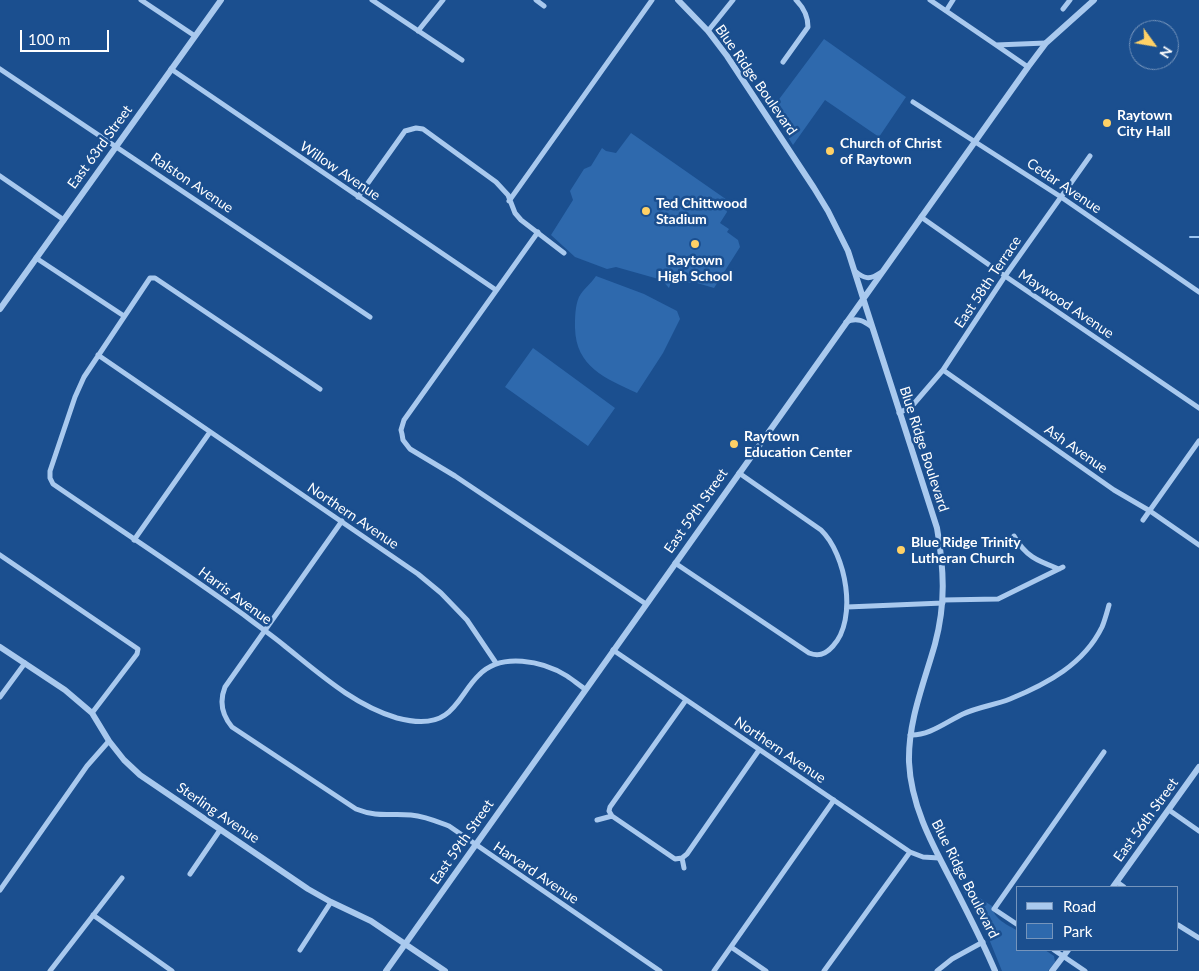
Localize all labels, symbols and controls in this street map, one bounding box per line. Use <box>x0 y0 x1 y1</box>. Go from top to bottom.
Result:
scale bar <box>22 20 111 52</box>
north arrow <box>1129 20 1179 70</box>
street label: Blue Ridge Boulevard <box>712 22 800 138</box>
text: 100 m <box>28 30 70 48</box>
text: N <box>1156 44 1176 62</box>
street label: East 63rd Street <box>64 102 136 192</box>
place label: Raytown City Hall <box>1117 107 1172 140</box>
marker: Raytown City Hall <box>1101 117 1113 129</box>
place label: Church of Christ of Raytown <box>840 135 942 168</box>
street label: Willow Avenue <box>297 138 383 204</box>
marker: Church of Christ of Raytown <box>824 145 836 157</box>
street label: Ralston Avenue <box>148 149 236 217</box>
street label: Cedar Avenue <box>1023 155 1105 217</box>
place label: Ted Chittwood Stadium <box>656 195 747 228</box>
marker: Ted Chittwood Stadium <box>640 205 652 217</box>
street label: East 58th Terrace <box>951 233 1025 331</box>
marker: Raytown High School <box>689 238 701 250</box>
place label: Raytown High School <box>658 252 732 284</box>
street label: Maywood Avenue <box>1015 266 1117 342</box>
street label: Blue Ridge Boulevard <box>896 384 952 514</box>
street label: Ash Avenue <box>1041 421 1111 477</box>
place label: Raytown Education Center <box>744 428 852 461</box>
marker: Raytown Education Center <box>728 438 740 450</box>
street label: East 59th Street <box>661 466 731 556</box>
street label: Northern Avenue <box>304 479 402 553</box>
place label: Blue Ridge Trinity Lutheran Church <box>911 534 1021 566</box>
marker: Blue Ridge Trinity Lutheran Church <box>895 544 907 556</box>
street label: Harris Avenue <box>195 564 275 628</box>
street label: Northern Avenue <box>731 713 829 787</box>
street label: East 56th Street <box>1110 775 1182 865</box>
street label: Sterling Avenue <box>173 779 263 847</box>
street label: East 59th Street <box>427 797 497 887</box>
street label: Blue Ridge Boulevard <box>928 817 1002 941</box>
street label: Harvard Avenue <box>490 838 582 908</box>
legend <box>1016 886 1179 951</box>
text: Road <box>1063 897 1096 915</box>
text: Park <box>1063 922 1092 940</box>

